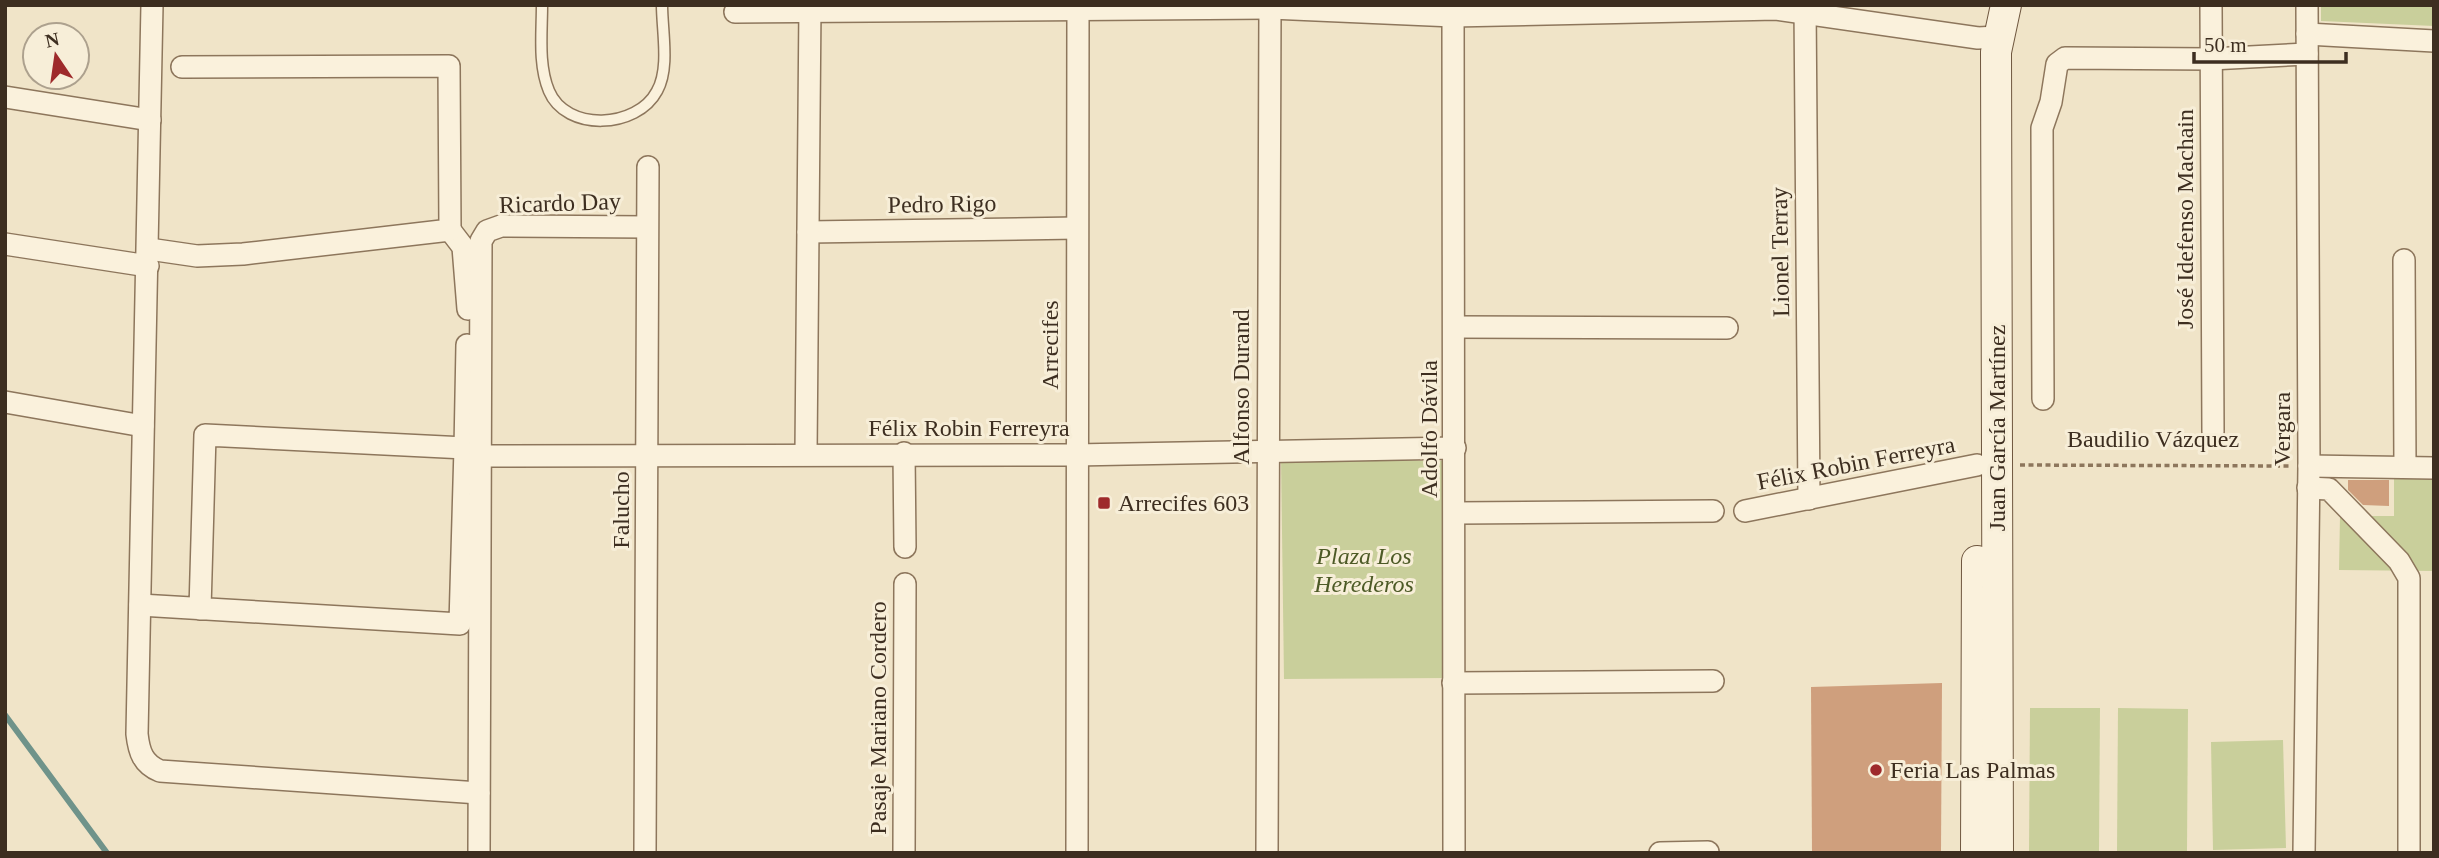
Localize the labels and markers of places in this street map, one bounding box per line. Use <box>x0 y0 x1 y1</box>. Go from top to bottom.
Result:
place label: Arrecifes 603 <box>1118 490 1249 516</box>
marker: Arrecifes 603 <box>1096 495 1112 511</box>
place label: Feria Las Palmas <box>1890 757 2055 783</box>
marker: Feria Las Palmas <box>1868 762 1884 778</box>

